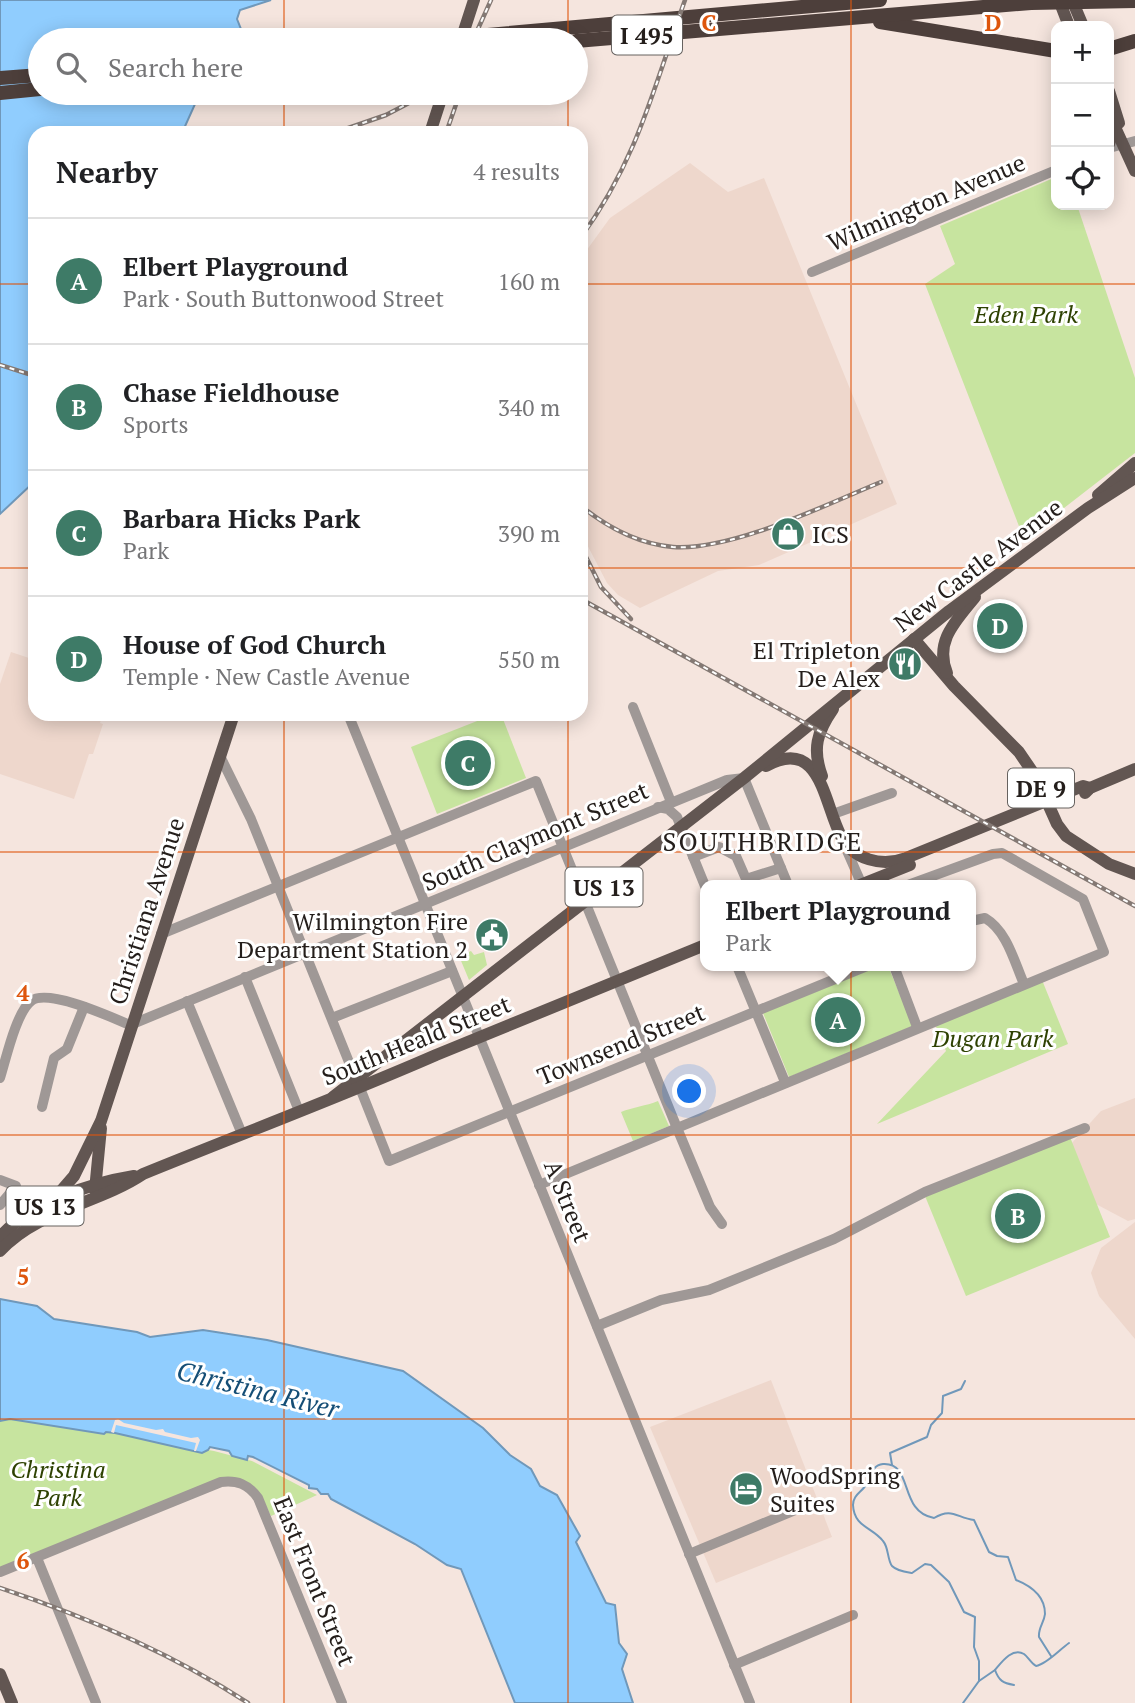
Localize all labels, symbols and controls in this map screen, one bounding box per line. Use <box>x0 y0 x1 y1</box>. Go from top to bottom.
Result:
text: C <box>702 7 717 38</box>
text: D <box>985 7 1002 38</box>
road number: I 495 <box>612 16 682 54</box>
map controls <box>1051 21 1114 210</box>
button: + <box>1051 21 1114 84</box>
search box <box>28 28 588 105</box>
icon: search <box>52 48 90 86</box>
text: Search here <box>108 50 243 84</box>
button: − <box>1051 84 1114 147</box>
street label: Wilmington Avenue <box>822 146 1030 258</box>
button: locate <box>1051 147 1114 210</box>
text: Nearby <box>56 152 158 192</box>
text: 4 results <box>473 156 560 187</box>
text: Elbert Playground <box>123 249 348 283</box>
text: A <box>71 266 87 297</box>
text: 160 m <box>498 266 560 297</box>
text: Park · South Buttonwood Street <box>123 283 444 314</box>
park label: Eden Park <box>973 298 1078 330</box>
text: Chase Fieldhouse <box>123 375 340 409</box>
text: B <box>72 392 86 423</box>
text: 340 m <box>498 392 560 423</box>
text: Sports <box>123 409 188 440</box>
street label: New Castle Avenue <box>887 491 1069 639</box>
text: Barbara Hicks Park <box>123 501 361 535</box>
shop icon: ICS <box>769 515 807 553</box>
text: C <box>72 518 87 549</box>
text: 390 m <box>498 518 560 549</box>
place label: ICS <box>812 518 849 550</box>
text: Park <box>123 535 169 566</box>
pin: D <box>977 600 1023 652</box>
text: House of God Church <box>123 627 386 661</box>
place label: El Tripleton De Alex <box>753 634 881 694</box>
text: D <box>71 644 87 675</box>
text: 550 m <box>498 644 560 675</box>
restaurant icon: El Tripleton De Alex <box>886 645 924 683</box>
text: Temple · New Castle Avenue <box>123 661 410 692</box>
pin: C <box>445 737 491 789</box>
road number: DE 9 <box>1008 768 1074 808</box>
street label: South Claymont Street <box>417 774 653 898</box>
street label: Christiana Avenue <box>101 813 191 1009</box>
district label: SOUTHBRIDGE <box>663 824 863 858</box>
road number: US 13 <box>566 867 642 906</box>
popup <box>700 880 976 971</box>
text: Elbert Playground <box>725 893 951 927</box>
place label: Wilmington Fire Department Station 2 <box>237 905 468 965</box>
public building icon: Wilmington Fire Department Station 2 <box>473 916 511 954</box>
text: Park <box>725 927 771 958</box>
text: 4 <box>17 977 30 1008</box>
street label: South Heald Street <box>317 988 515 1092</box>
pin: A <box>815 994 861 1046</box>
street label: Townsend Street <box>533 996 710 1092</box>
park label: Dugan Park <box>931 1022 1054 1054</box>
your location <box>672 1074 706 1108</box>
street label: A Street <box>537 1155 599 1247</box>
road number: US 13 <box>7 1186 84 1226</box>
pin: B <box>995 1190 1041 1242</box>
text: 5 <box>17 1261 30 1292</box>
water label: Christina River <box>173 1352 344 1426</box>
park label: Christina Park <box>10 1453 106 1513</box>
place label: WoodSpring Suites <box>770 1459 901 1519</box>
hotel icon: WoodSpring Suites <box>727 1470 765 1508</box>
street label: East Front Street <box>266 1492 364 1670</box>
text: 6 <box>17 1545 30 1576</box>

